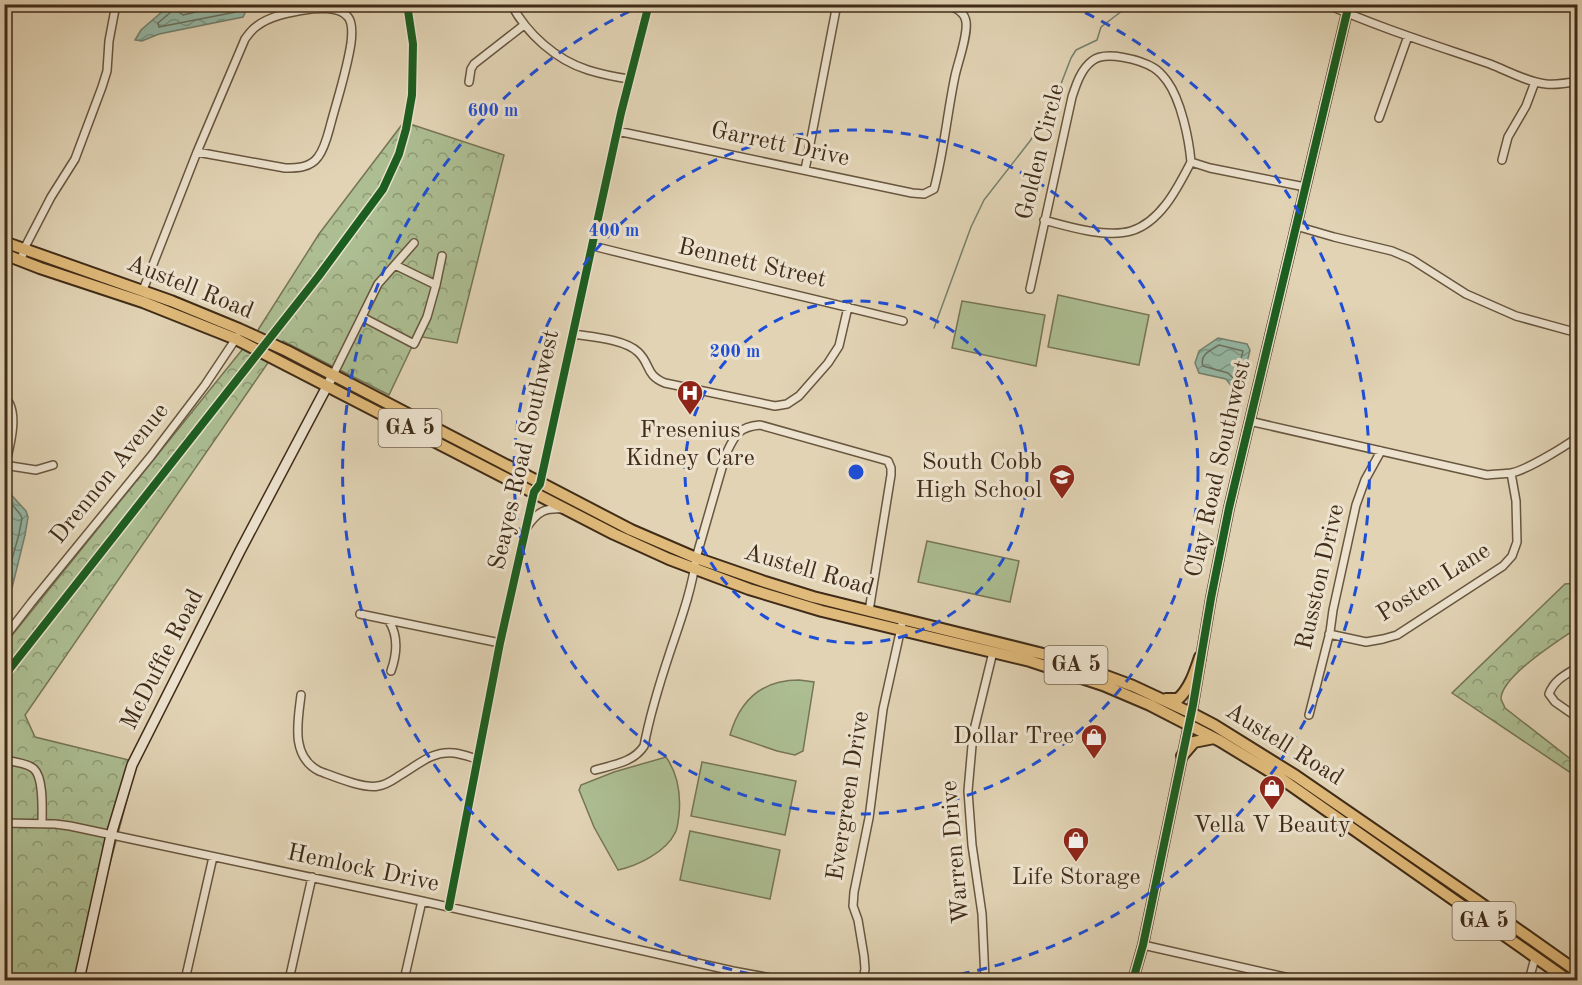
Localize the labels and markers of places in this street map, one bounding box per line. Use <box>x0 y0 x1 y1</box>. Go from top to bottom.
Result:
hospital icon: Fresenius Kidney Care <box>675 378 705 416</box>
place label: Fresenius Kidney Care <box>625 419 755 471</box>
place label: South Cobb High School <box>915 451 1042 503</box>
centre of rings <box>846 462 866 482</box>
school or university icon: South Cobb High School <box>1047 462 1077 500</box>
shop icon: Dollar Tree <box>1079 722 1109 760</box>
place label: Dollar Tree <box>953 725 1074 749</box>
shop icon: Vella V Beauty <box>1257 773 1287 811</box>
place label: Vella V Beauty <box>1193 814 1351 838</box>
shop icon: Life Storage <box>1061 825 1091 863</box>
place label: Life Storage <box>1011 866 1141 890</box>

